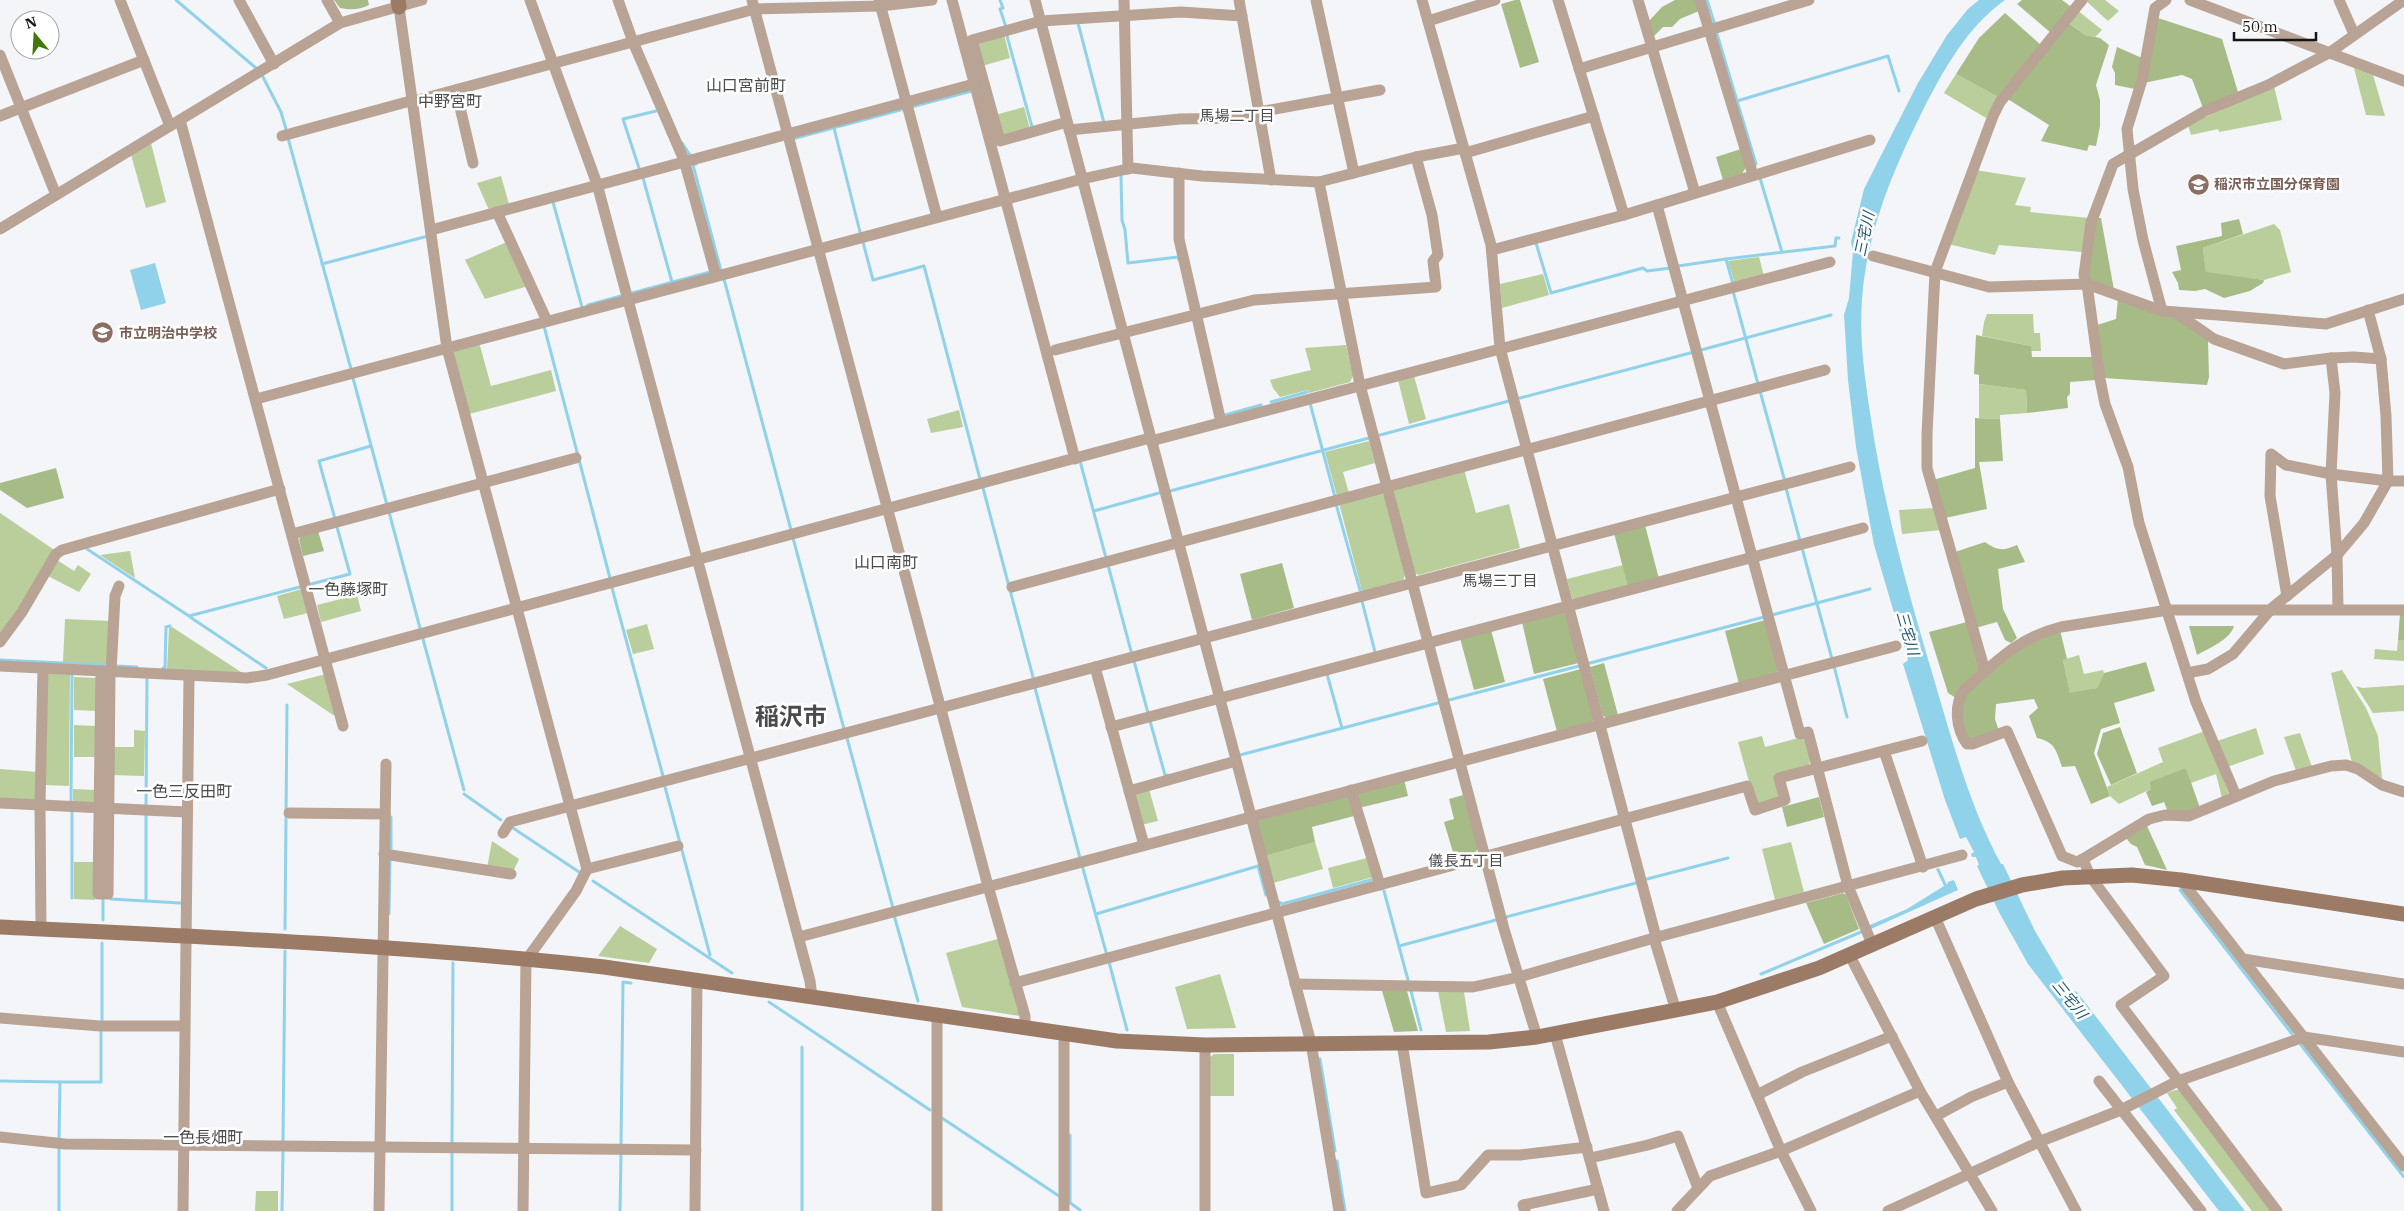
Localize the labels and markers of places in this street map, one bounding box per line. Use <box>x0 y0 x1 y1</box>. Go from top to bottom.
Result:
school or university icon: 稲沢市立国分保育園 <box>2186 172 2210 196</box>
place label: 稲沢市立国分保育園 <box>2214 175 2340 193</box>
school or university icon: 市立明治中学校 <box>91 321 115 345</box>
place label: 市立明治中学校 <box>119 324 217 342</box>

